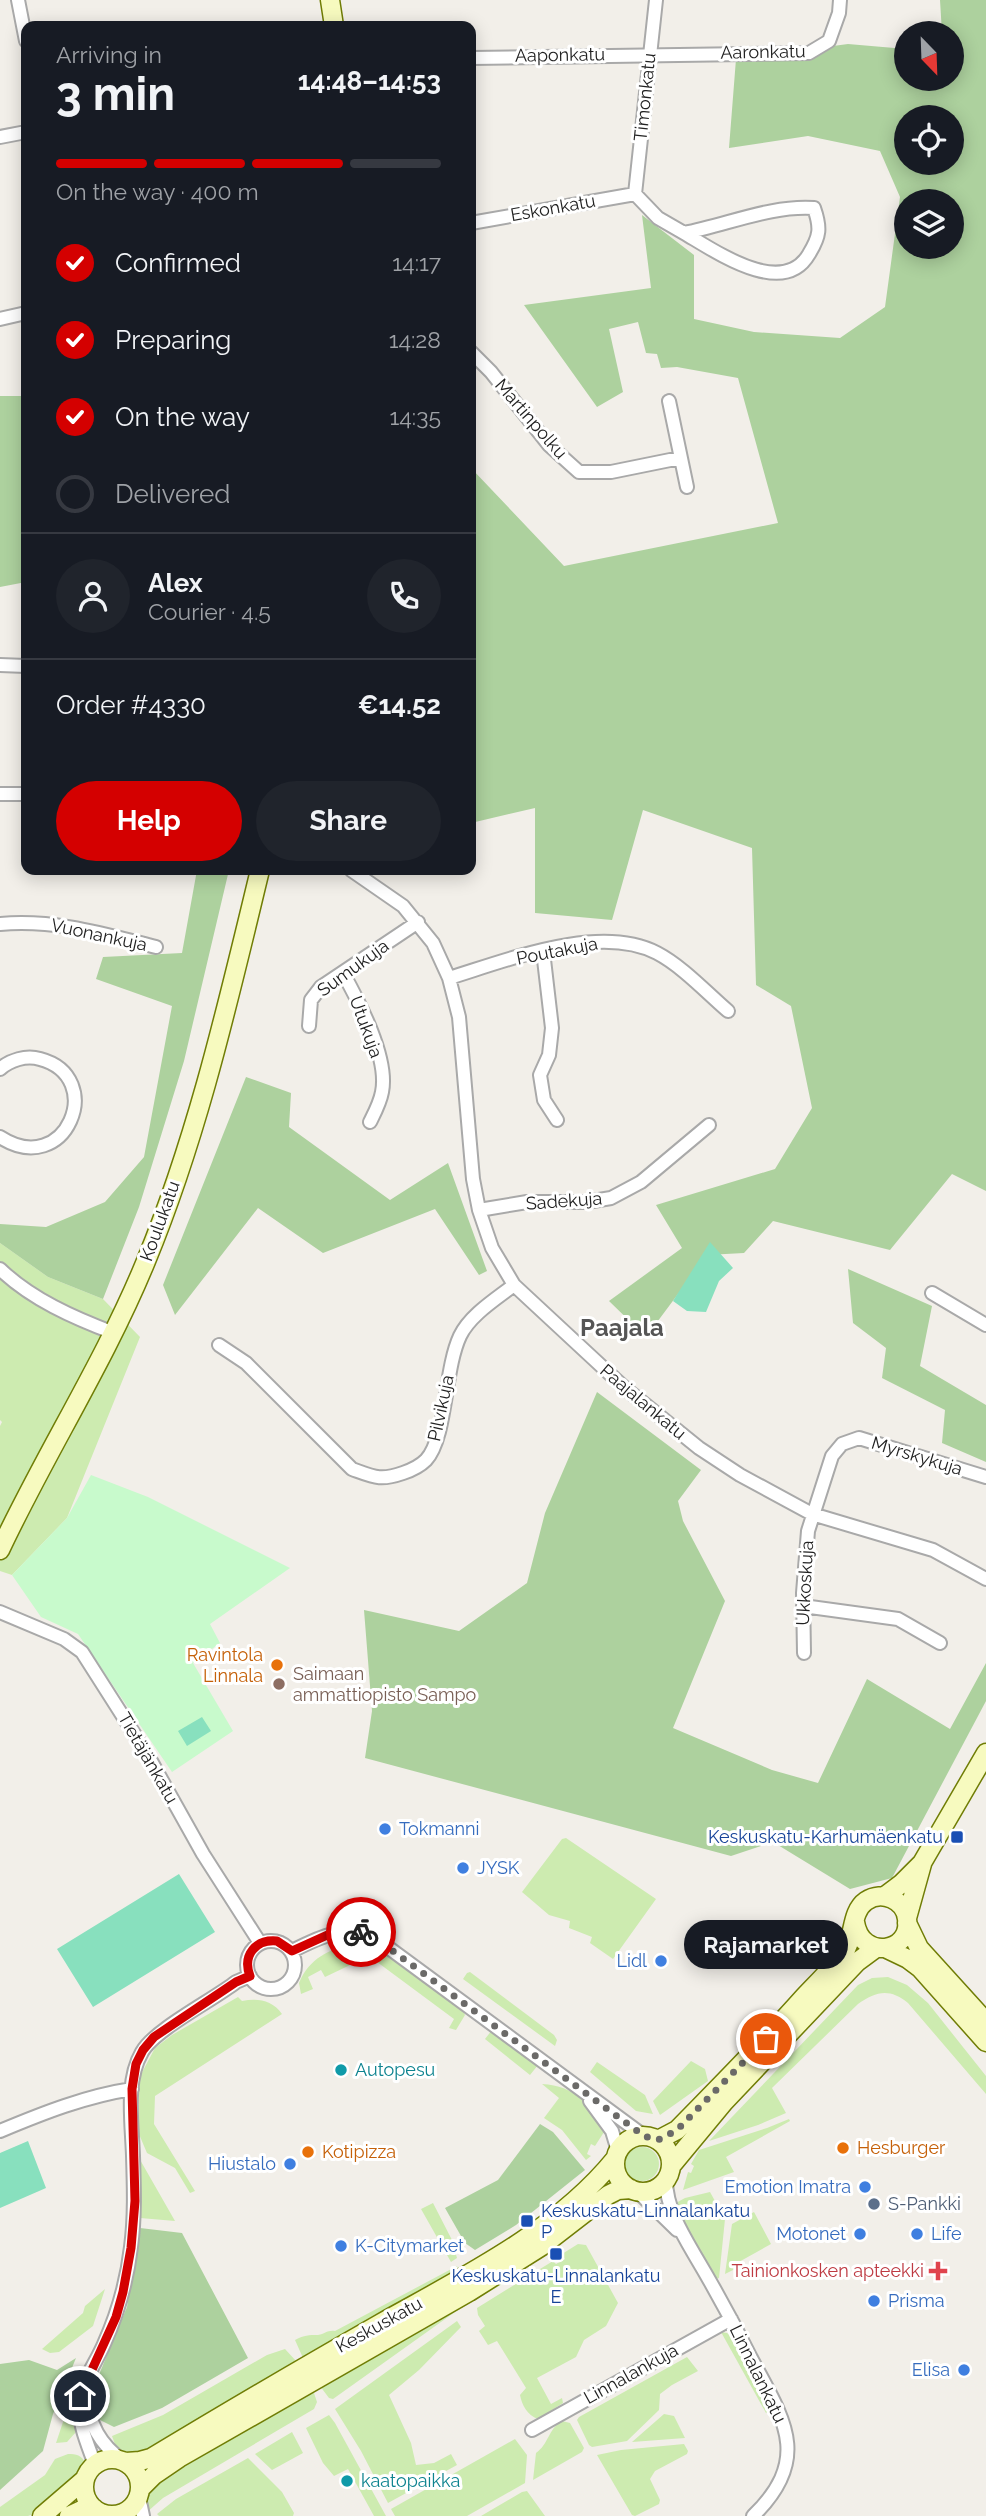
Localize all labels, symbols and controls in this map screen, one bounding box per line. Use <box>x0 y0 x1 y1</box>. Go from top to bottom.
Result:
north arrow <box>894 21 964 91</box>
map controls <box>894 21 964 259</box>
street label: Aaronkatu <box>720 40 806 63</box>
text: Arriving in <box>56 41 162 68</box>
street label: Aaponkatu <box>515 43 605 66</box>
street label: Timonkatu <box>629 52 660 142</box>
text: 14:48–14:53 <box>298 66 441 96</box>
text: 3 min <box>56 67 175 121</box>
button: locate <box>894 105 964 175</box>
text: On the way · 400 m <box>56 178 259 205</box>
button: layers <box>894 189 964 259</box>
street label: Eskonkatu <box>509 190 597 225</box>
icon: check <box>56 244 94 282</box>
text: Confirmed <box>115 248 241 278</box>
text: 14:17 <box>392 249 441 276</box>
icon: check <box>56 321 94 359</box>
text: Preparing <box>115 325 231 355</box>
text: 14:28 <box>389 326 441 353</box>
street label: Martinpolku <box>491 374 572 463</box>
icon: check <box>56 398 94 436</box>
text: On the way <box>115 402 250 432</box>
text: 14:35 <box>389 403 441 430</box>
text: Delivered <box>115 479 230 509</box>
button: person <box>56 559 130 633</box>
button: phone <box>367 559 441 633</box>
text: Alex <box>148 568 203 598</box>
text: Courier · 4.5 <box>148 598 271 625</box>
text: Order #4330 <box>56 690 206 720</box>
text: €14.52 <box>358 690 441 720</box>
button: Help <box>56 781 242 861</box>
button: Share <box>256 781 441 861</box>
street label: Vuonankuja <box>49 914 149 955</box>
street label: Poutakuja <box>514 932 599 969</box>
street label: Sumukuja <box>313 935 392 1000</box>
street label: Utukuja <box>346 993 387 1061</box>
street label: Koulukatu <box>135 1178 184 1264</box>
street label: Sadekuja <box>525 1187 603 1214</box>
district label: Paajala <box>580 1313 664 1342</box>
street label: Paajalankatu <box>596 1360 691 1444</box>
street label: Pilvikuja <box>423 1373 458 1443</box>
street label: Myrskykuja <box>869 1432 965 1479</box>
street label: Ukkoskuja <box>792 1540 817 1626</box>
place label: Ravintola Linnala <box>187 1644 263 1686</box>
marker: Ravintola Linnala <box>269 1657 285 1673</box>
place label: Saimaan ammattiopisto Sampo <box>293 1663 477 1705</box>
marker: Saimaan ammattiopisto Sampo <box>271 1676 287 1692</box>
street label: Tietäjänkatu <box>114 1709 183 1807</box>
place label: Tokmanni <box>399 1818 479 1839</box>
marker: Tokmanni <box>377 1821 393 1837</box>
place label: Keskuskatu-Karhumäenkatu <box>708 1826 943 1847</box>
marker: Keskuskatu-Karhumäenkatu <box>949 1829 965 1845</box>
place label: JYSK <box>477 1857 520 1878</box>
marker: JYSK <box>455 1860 471 1876</box>
courier <box>326 1897 396 1967</box>
icon: bike <box>342 1913 380 1951</box>
callout: Rajamarket <box>684 1920 848 1969</box>
text: Rajamarket <box>703 1931 829 1958</box>
place label: Lidl <box>616 1950 647 1971</box>
marker: Lidl <box>653 1953 669 1969</box>
pin <box>736 2009 796 2069</box>
icon: bag <box>747 2020 785 2058</box>
place label: Autopesu <box>355 2059 435 2080</box>
marker: Autopesu <box>333 2062 349 2078</box>
place label: Hesburger <box>857 2137 946 2158</box>
marker: Hesburger <box>835 2140 851 2156</box>
place label: Kotipizza <box>322 2141 396 2162</box>
marker: Kotipizza <box>300 2144 316 2160</box>
place label: Hiustalo <box>208 2153 276 2174</box>
marker: Hiustalo <box>282 2156 298 2172</box>
place label: Emotion Imatra <box>724 2176 851 2197</box>
marker: Emotion Imatra <box>857 2179 873 2195</box>
place label: S-Pankki <box>888 2193 961 2214</box>
marker: S-Pankki <box>866 2196 882 2212</box>
place label: Keskuskatu-Linnalankatu P <box>541 2200 750 2242</box>
marker: Keskuskatu-Linnalankatu P <box>519 2213 535 2229</box>
place label: Motonet <box>776 2223 846 2244</box>
place label: Life <box>931 2223 962 2244</box>
marker: Motonet <box>852 2226 868 2242</box>
marker: Life <box>909 2226 925 2242</box>
place label: K-Citymarket <box>355 2235 464 2256</box>
marker: K-Citymarket <box>333 2238 349 2254</box>
marker: Keskuskatu-Linnalankatu E <box>548 2246 564 2262</box>
place label: Tainionkosken apteekki <box>732 2260 924 2281</box>
marker: Tainionkosken apteekki <box>930 2263 946 2279</box>
place label: Keskuskatu-Linnalankatu E <box>451 2265 661 2307</box>
place label: Prisma <box>888 2290 944 2311</box>
street label: Keskuskatu <box>332 2292 425 2357</box>
marker: Prisma <box>866 2293 882 2309</box>
street label: Linnalankatu <box>726 2321 791 2426</box>
street label: Linnalankuja <box>580 2339 682 2408</box>
place label: Elisa <box>912 2359 950 2380</box>
marker: Elisa <box>956 2362 972 2378</box>
pin <box>50 2366 110 2426</box>
icon: home <box>61 2377 99 2415</box>
place label: kaatopaikka <box>361 2470 460 2491</box>
marker: kaatopaikka <box>339 2473 355 2489</box>

